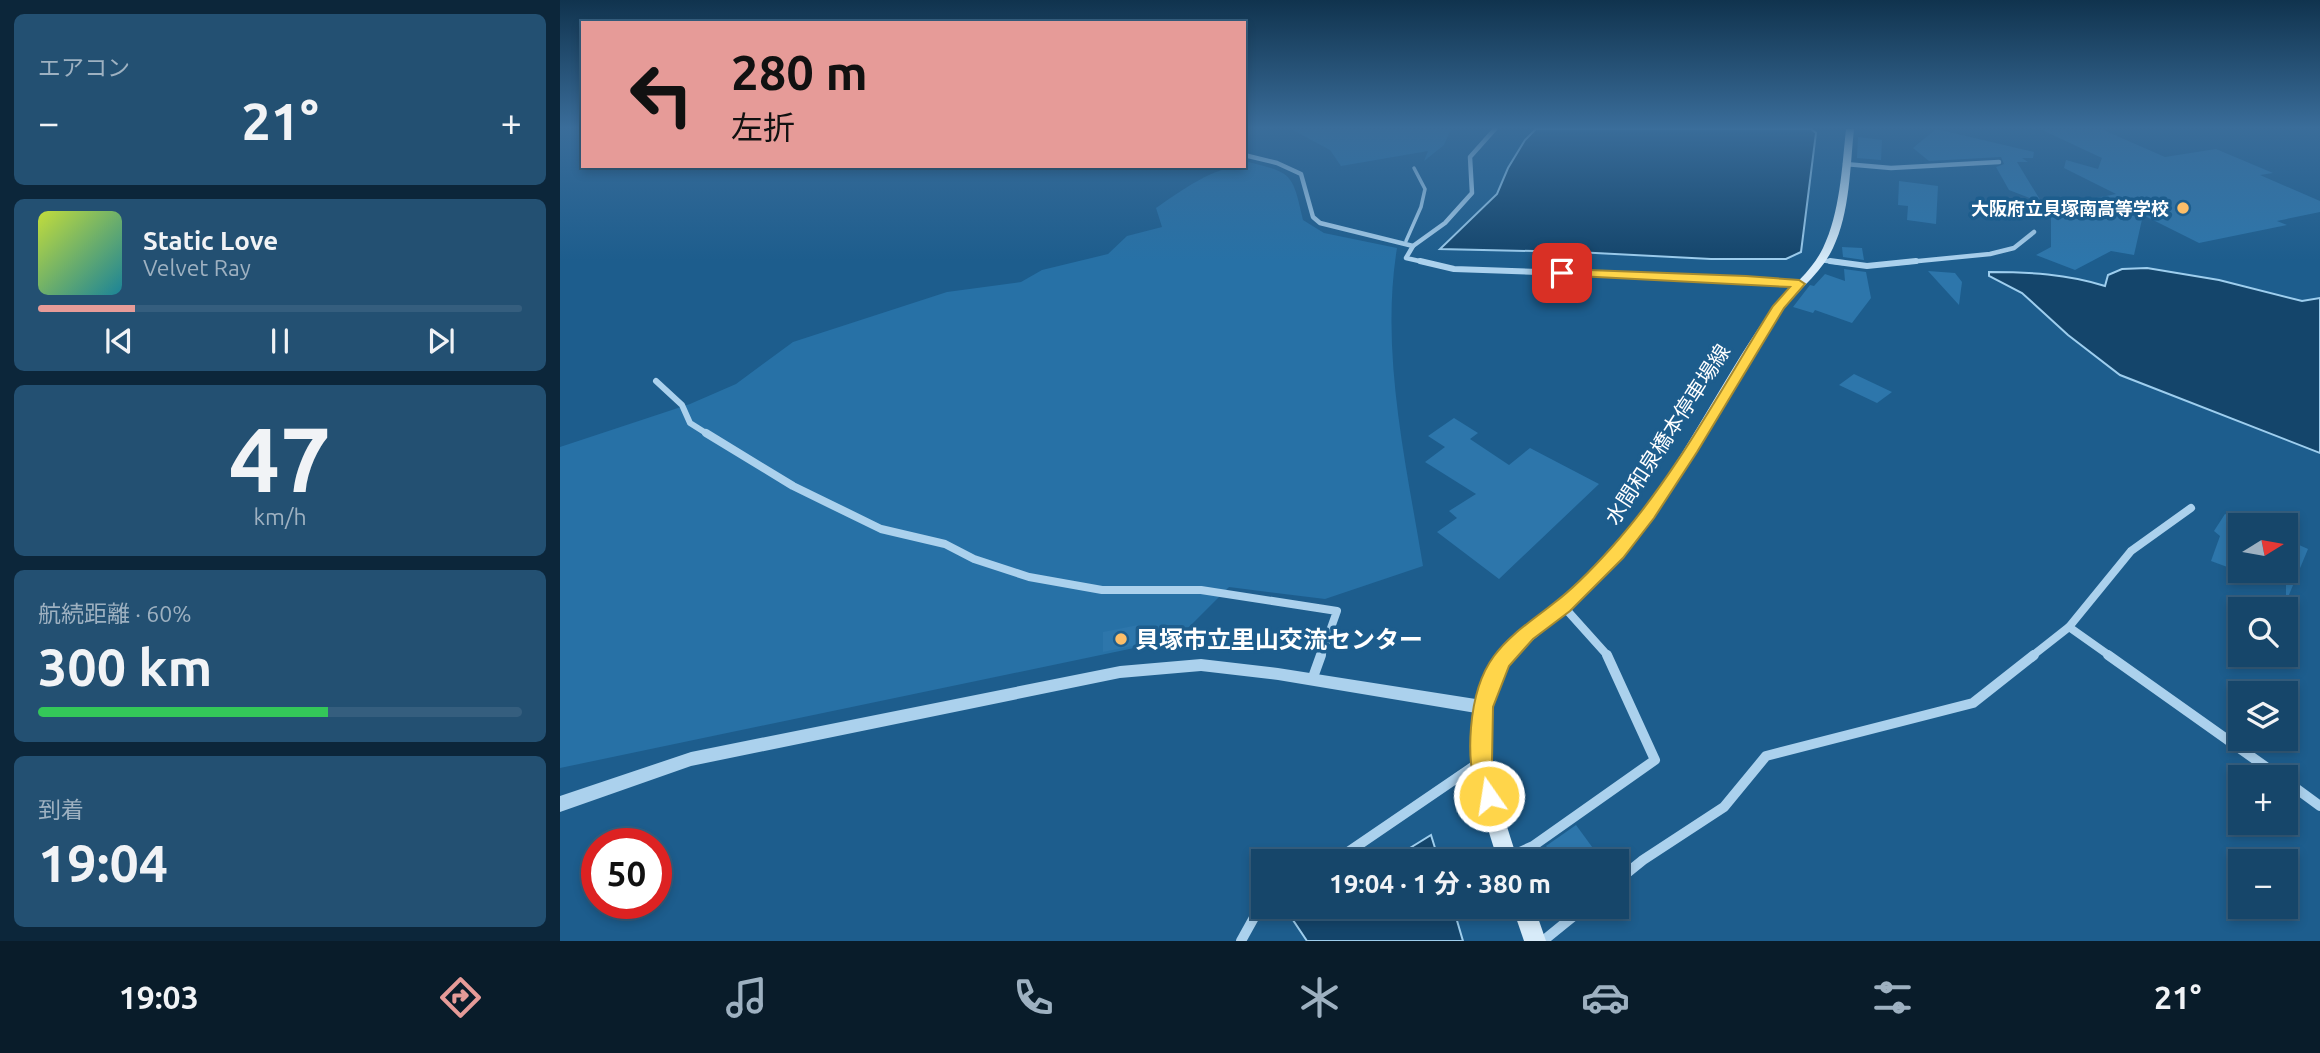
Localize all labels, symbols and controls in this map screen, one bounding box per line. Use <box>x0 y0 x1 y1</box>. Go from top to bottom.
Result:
text: 280 m <box>731 44 868 99</box>
icon: left <box>616 49 707 140</box>
text: エアコン <box>38 55 130 80</box>
text: 21° <box>241 92 319 150</box>
text: − <box>38 101 59 143</box>
text: + <box>501 101 522 143</box>
text: 左折 <box>731 109 795 145</box>
place label: 大阪府立貝塚南高等学校 <box>1971 198 2169 218</box>
marker: 大阪府立貝塚南高等学校 <box>2175 200 2191 216</box>
text: Static Love <box>143 226 278 255</box>
pin <box>1532 243 1592 303</box>
icon: arrive <box>1543 254 1581 292</box>
text: Velvet Ray <box>143 255 251 280</box>
icon: previous <box>100 322 138 360</box>
icon: pause <box>261 322 299 360</box>
icon: next <box>422 322 460 360</box>
street label: 水間和泉橋本停車場線 <box>1600 339 1734 529</box>
text: 47 <box>229 407 331 509</box>
text: km/h <box>253 504 307 529</box>
north arrow <box>2228 513 2298 583</box>
map controls <box>2228 513 2298 919</box>
button: search <box>2228 597 2298 667</box>
text: 航続距離 · 60% <box>38 601 191 626</box>
place label: 貝塚市立里山交流センター <box>1135 626 1423 653</box>
marker: 貝塚市立里山交流センター <box>1113 631 1129 647</box>
text: 300 km <box>38 638 212 696</box>
button: layers <box>2228 681 2298 751</box>
position arrow <box>1452 759 1526 833</box>
button: + <box>2228 765 2298 835</box>
text: 到着 <box>38 797 84 822</box>
speed limit sign: 50 <box>581 828 672 919</box>
text: 19:04 <box>38 834 168 892</box>
button: − <box>2228 849 2298 919</box>
text: 19:04 · 1 分 · 380 m <box>1329 869 1551 898</box>
icon: directions <box>436 973 485 1022</box>
icon: music <box>722 973 771 1022</box>
icon: phone <box>1009 973 1058 1022</box>
icon: climate <box>1295 973 1344 1022</box>
icon: car <box>1581 973 1630 1022</box>
icon: filters <box>1868 973 1917 1022</box>
text: 19:03 <box>119 979 199 1015</box>
text: 21° <box>2154 979 2201 1015</box>

